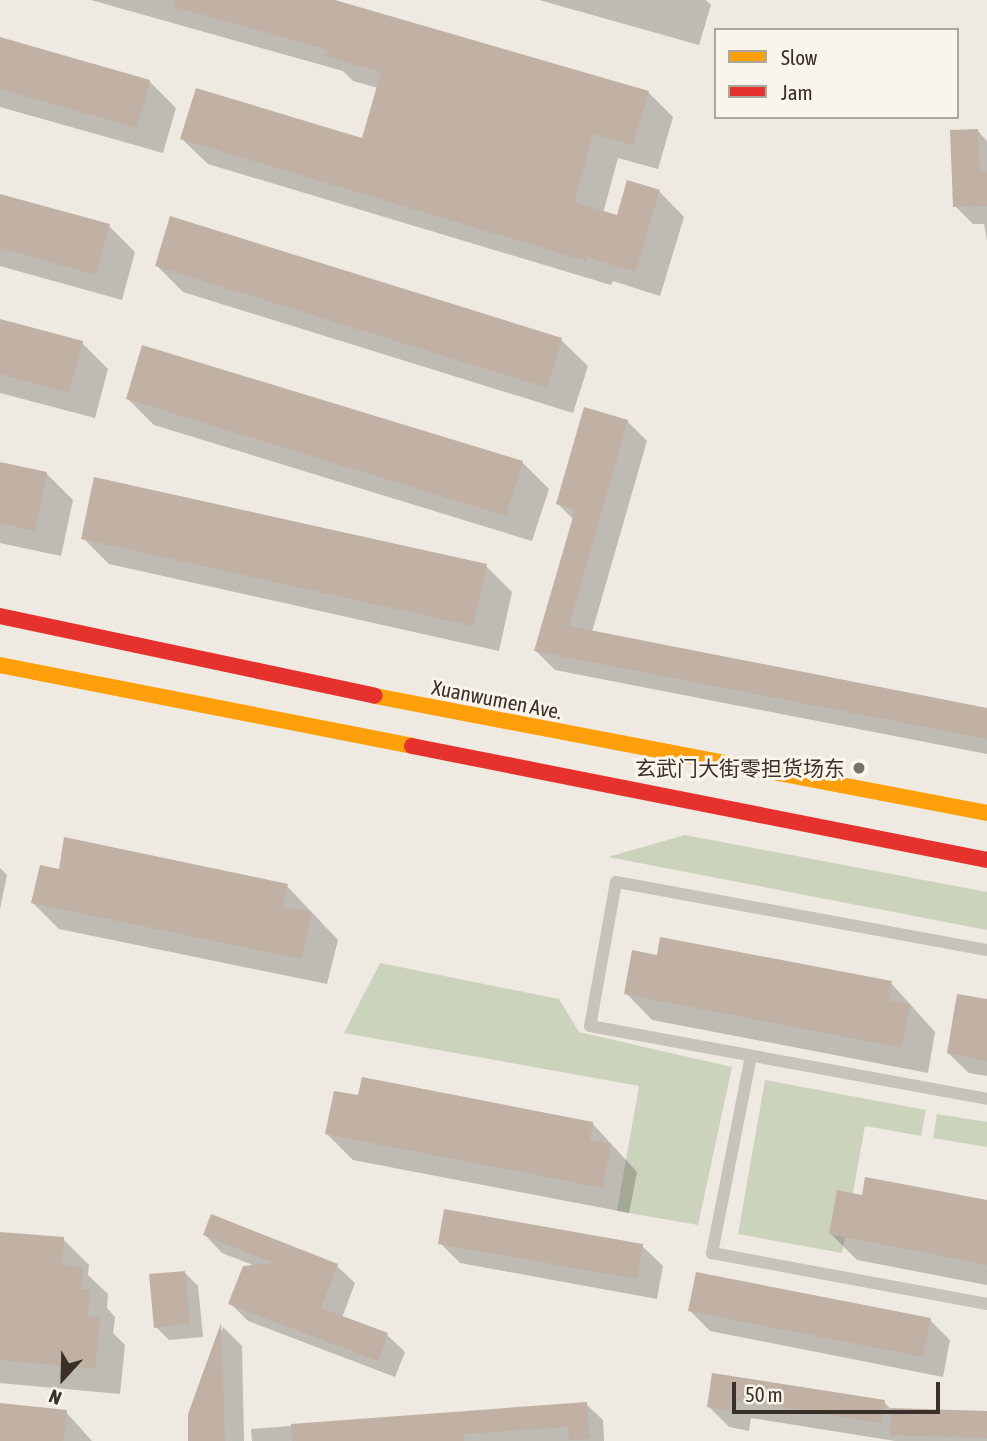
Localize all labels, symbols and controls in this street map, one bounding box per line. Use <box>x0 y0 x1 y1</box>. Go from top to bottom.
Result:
legend <box>714 28 959 119</box>
text: Slow <box>781 45 817 69</box>
text: Jam <box>781 80 813 104</box>
street label: Xuanwumen Ave. <box>430 674 564 724</box>
place label: 玄武门大街零担货场东 <box>635 755 845 781</box>
marker: 玄武门大街零担货场东 <box>851 760 867 776</box>
north arrow <box>28 1343 98 1413</box>
scale bar <box>735 1368 943 1412</box>
text: 50 m <box>745 1382 783 1406</box>
text: N <box>46 1385 64 1410</box>

